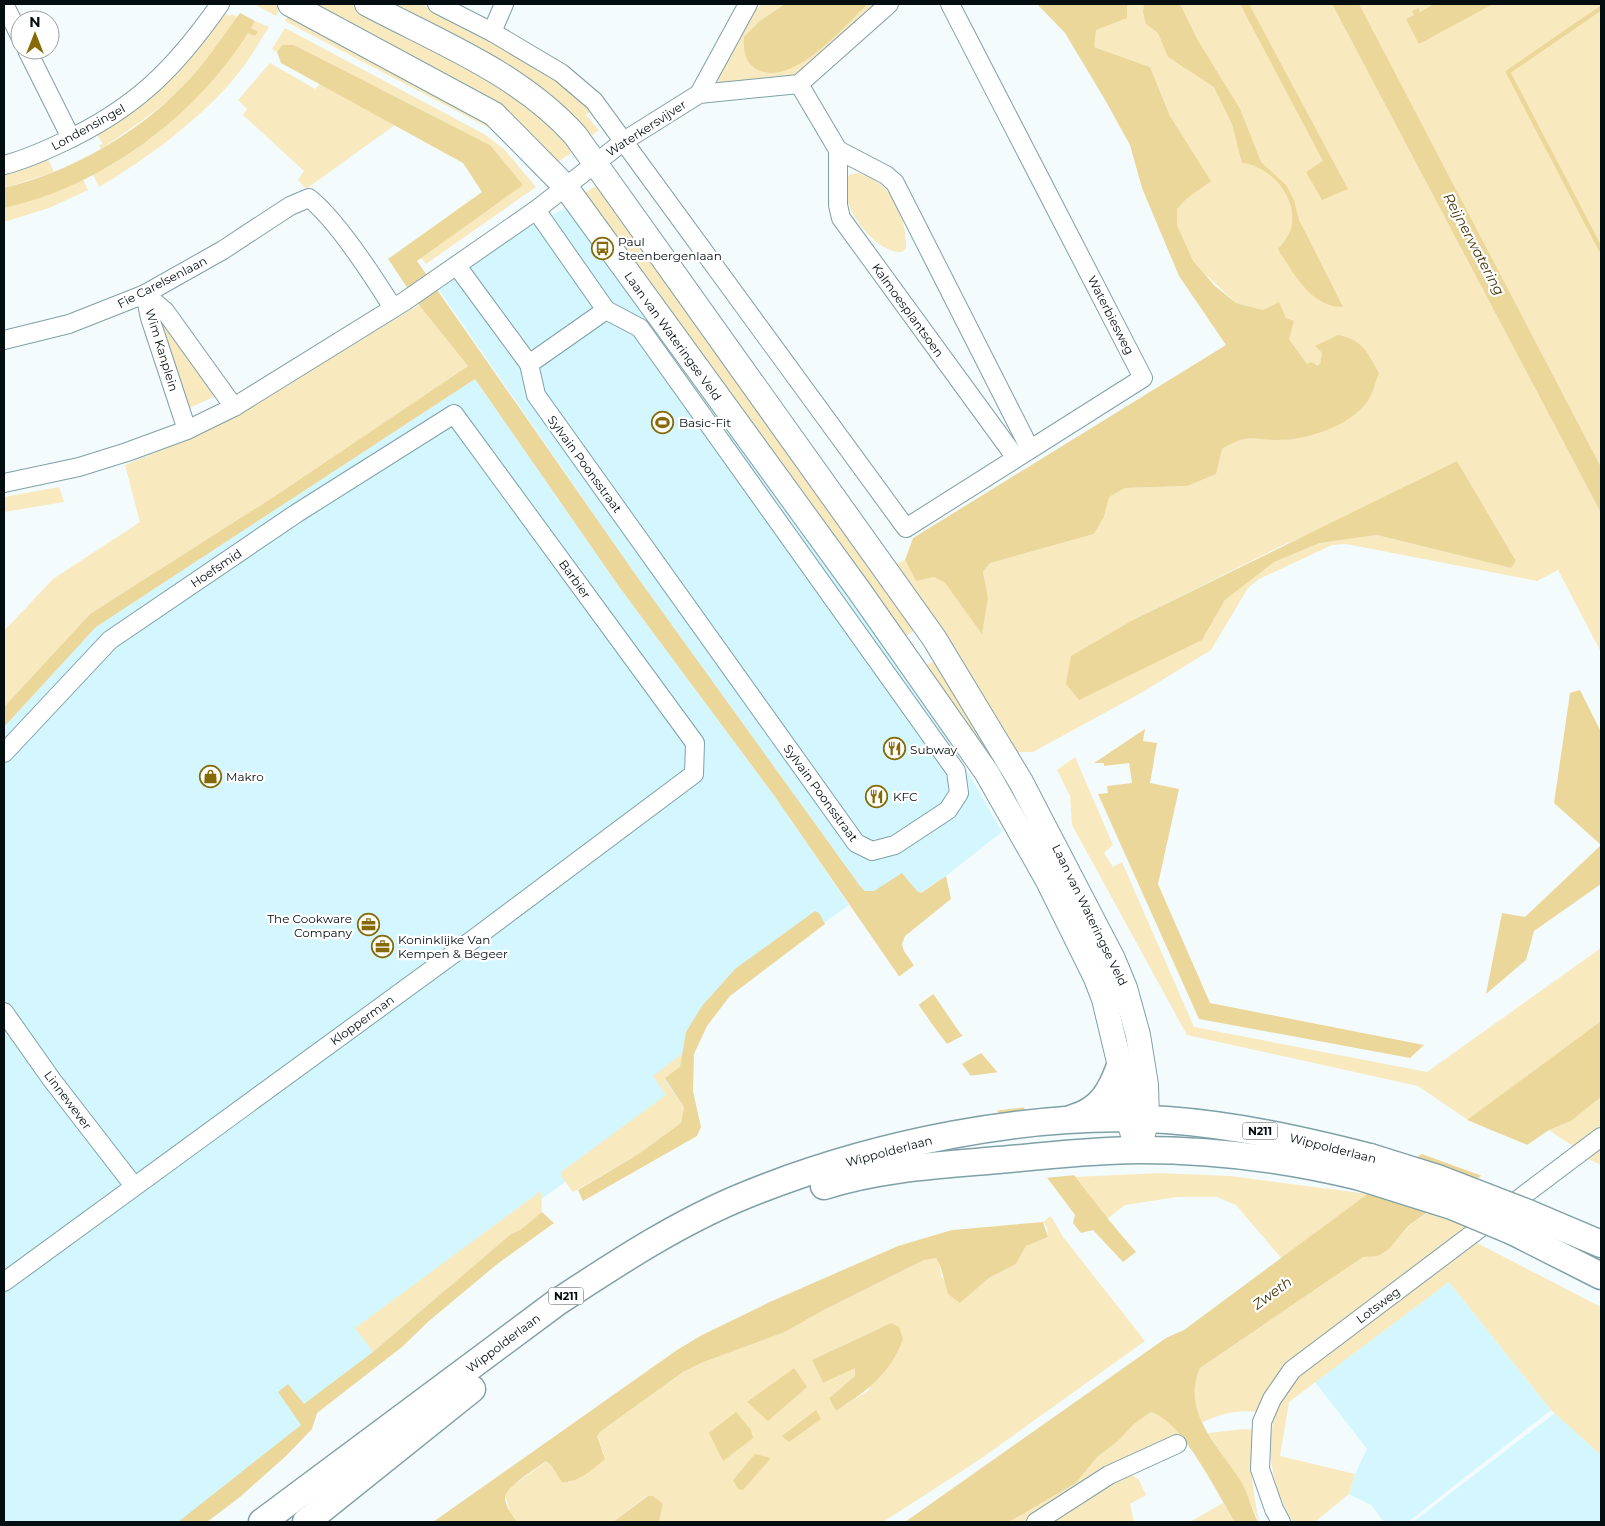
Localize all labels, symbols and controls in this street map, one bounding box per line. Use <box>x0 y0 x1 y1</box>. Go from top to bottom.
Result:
north arrow <box>10 10 60 60</box>
text: N <box>29 13 41 31</box>
street label: Waterkersvijver <box>603 96 689 159</box>
street label: Londensingel <box>49 101 127 153</box>
water label: Reijnerwatering <box>1439 190 1509 298</box>
place label: Paul Steenbergenlaan <box>618 234 722 263</box>
bus stop icon: Paul Steenbergenlaan <box>590 236 614 260</box>
street label: Fie Carelsenlaan <box>115 253 209 311</box>
street label: Kalmoesplantsoen <box>869 260 947 360</box>
street label: Laan van Wateringse Veld <box>621 269 725 403</box>
street label: Waterbiesweg <box>1085 273 1137 357</box>
street label: Wim Kanplein <box>142 307 182 393</box>
sports icon: Basic-Fit <box>651 410 675 434</box>
street label: Sylvain Poonsstraat <box>545 412 625 516</box>
place label: Basic-Fit <box>679 415 731 430</box>
street label: Hoefsmid <box>188 545 244 591</box>
street label: Barbier <box>556 557 594 601</box>
restaurant icon: Subway <box>882 737 906 761</box>
street label: Sylvain Poonsstraat <box>781 741 861 845</box>
place label: Subway <box>910 742 958 757</box>
shop icon: Makro <box>198 764 222 788</box>
place label: Makro <box>226 769 264 784</box>
restaurant icon: KFC <box>865 784 889 808</box>
place label: KFC <box>893 789 918 804</box>
street label: Laan van Wateringse Veld <box>1049 842 1131 988</box>
place label: The Cookware Company <box>267 911 352 940</box>
office icon: The Cookware Company <box>356 913 380 937</box>
place label: Koninklijke Van Kempen & Begeer <box>398 932 508 961</box>
office icon: Koninklijke Van Kempen & Begeer <box>370 934 394 958</box>
street label: Klopperman <box>327 992 397 1048</box>
street label: Linnewever <box>41 1068 95 1132</box>
road number: N211 <box>1242 1122 1278 1140</box>
street label: Wippolderlaan <box>1288 1130 1378 1166</box>
street label: Wippolderlaan <box>844 1132 934 1170</box>
water label: Zweth <box>1248 1273 1295 1314</box>
street label: Lotsweg <box>1353 1284 1403 1326</box>
road number: N211 <box>548 1288 584 1304</box>
street label: Wippolderlaan <box>463 1310 543 1376</box>

